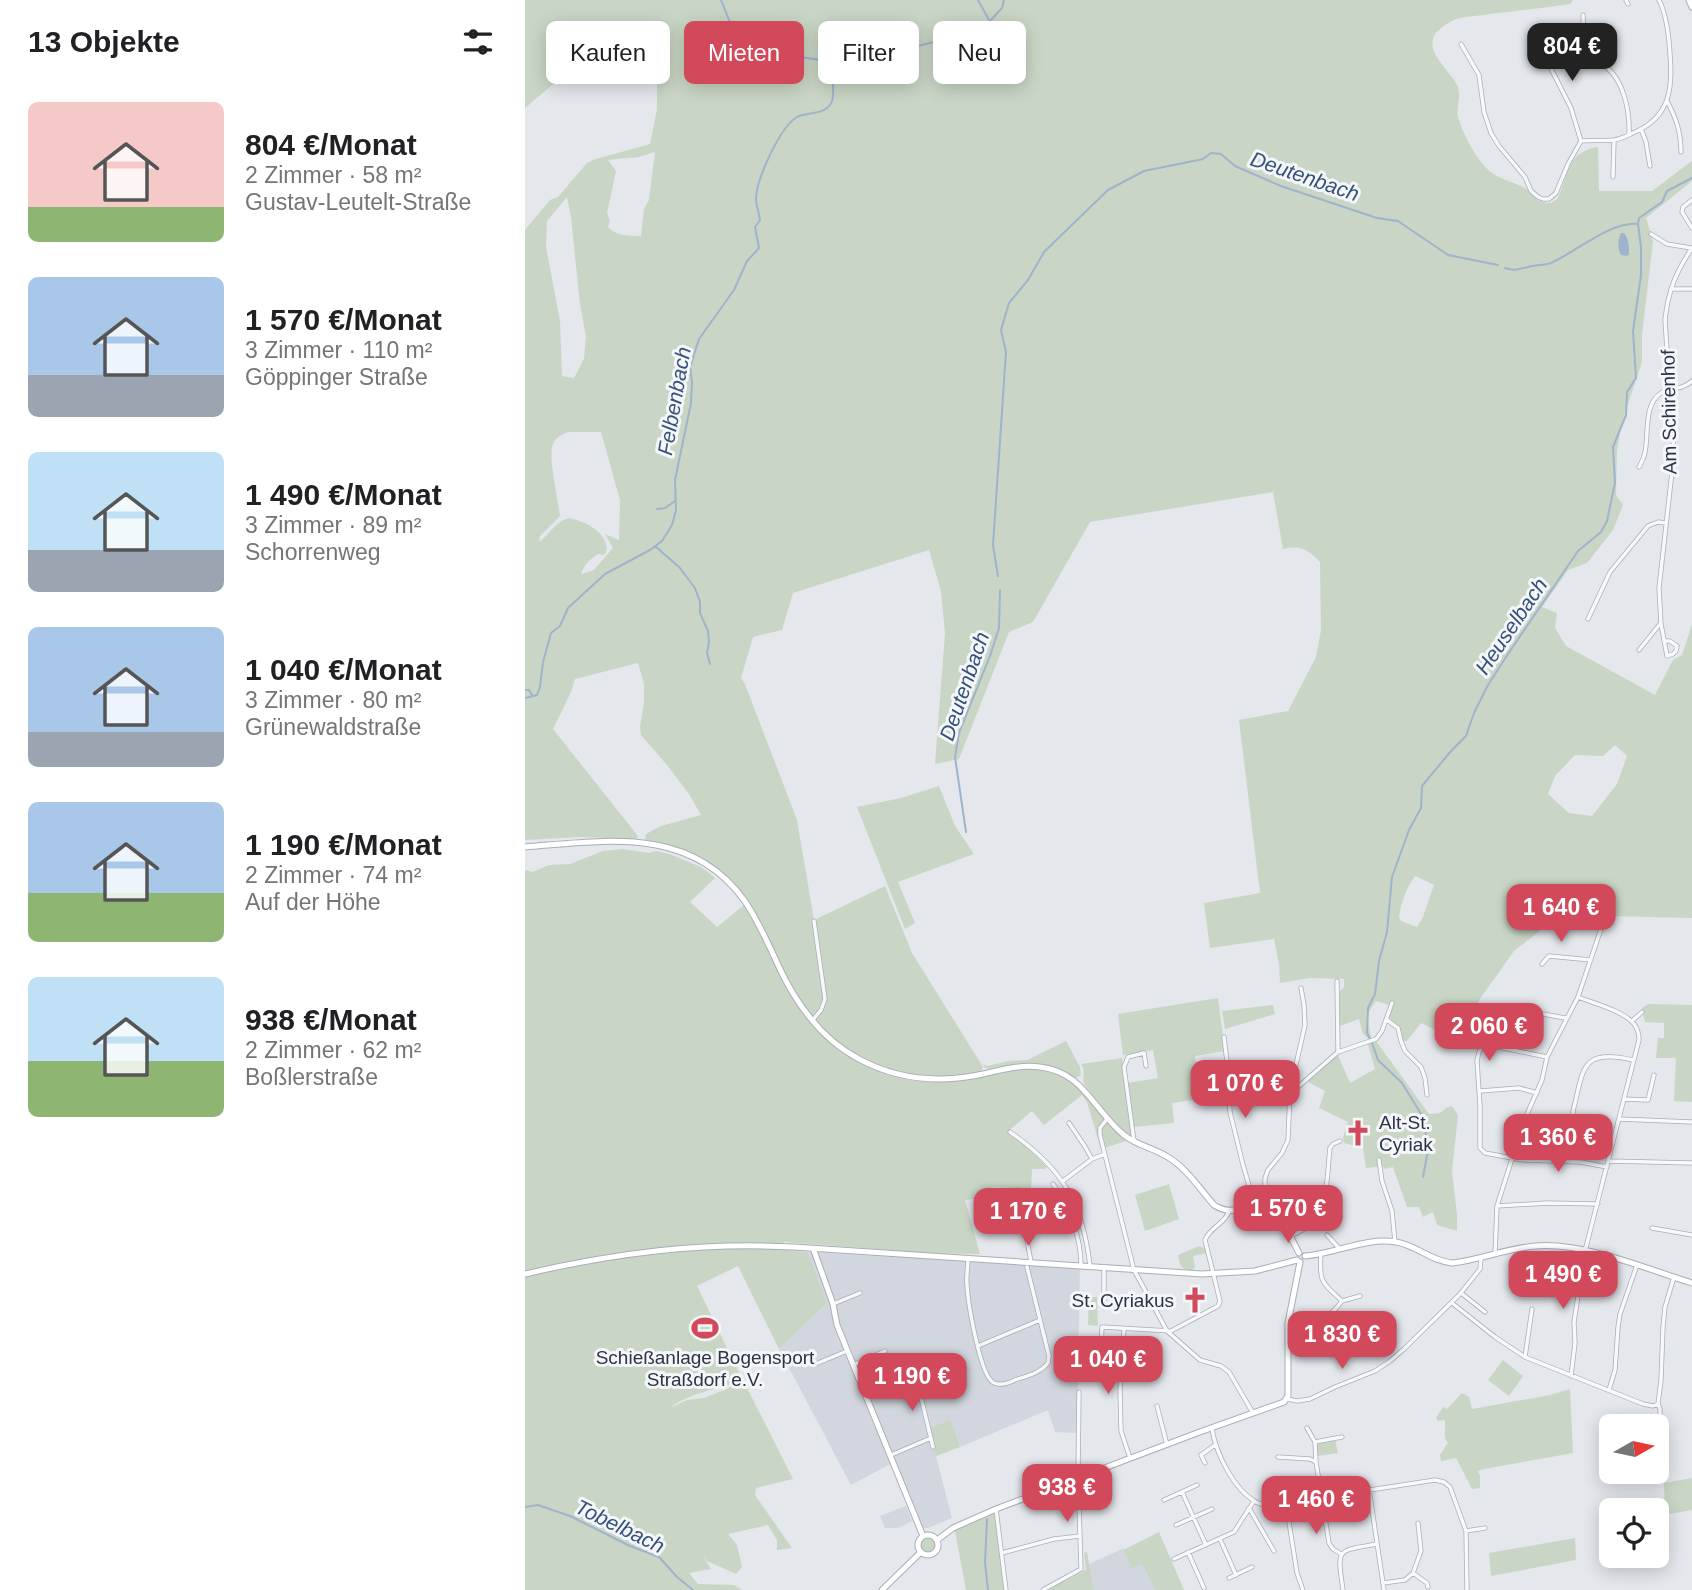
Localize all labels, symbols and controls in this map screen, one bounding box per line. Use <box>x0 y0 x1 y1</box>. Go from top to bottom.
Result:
chip: Kaufen <box>546 21 670 84</box>
chip: Mieten <box>684 21 804 84</box>
chip: Filter <box>818 21 919 84</box>
chip: Neu <box>933 21 1026 84</box>
icon: filters <box>459 23 497 61</box>
pin: 804 € <box>1523 24 1621 83</box>
text: 13 Objekte <box>28 25 180 58</box>
text: 804 € <box>1543 33 1601 59</box>
text: 804 €/Monat <box>245 128 417 161</box>
icon: home <box>84 130 168 214</box>
water label: Deutenbach <box>1248 147 1362 205</box>
text: 2 Zimmer · 58 m² <box>245 162 421 188</box>
text: Gustav-Leutelt-Straße <box>245 189 471 215</box>
text: 1 570 €/Monat <box>245 303 442 336</box>
icon: home <box>84 305 168 389</box>
text: 3 Zimmer · 110 m² <box>245 337 432 363</box>
water label: Felbenbach <box>653 345 695 457</box>
street label: Am Schirenhof <box>1657 349 1681 474</box>
text: Göppinger Straße <box>245 364 428 390</box>
text: 1 490 €/Monat <box>245 478 442 511</box>
icon: home <box>84 480 168 564</box>
text: 3 Zimmer · 89 m² <box>245 512 421 538</box>
text: Schorrenweg <box>245 539 381 565</box>
water label: Heuselbach <box>1470 574 1552 678</box>
water label: Deutenbach <box>935 629 993 743</box>
text: 1 040 €/Monat <box>245 653 442 686</box>
icon: home <box>84 655 168 739</box>
text: 3 Zimmer · 80 m² <box>245 687 421 713</box>
text: Grünewaldstraße <box>245 714 421 740</box>
text: 1 190 €/Monat <box>245 828 442 861</box>
icon: home <box>84 830 168 914</box>
text: 2 Zimmer · 74 m² <box>245 862 421 888</box>
pin: 1 640 € <box>1496 884 1626 944</box>
text: Auf der Höhe <box>245 889 381 915</box>
text: 1 640 € <box>1523 894 1599 920</box>
text: 938 €/Monat <box>245 1003 417 1036</box>
pin: 2 060 € <box>1424 1004 1554 1063</box>
icon: home <box>84 1005 168 1089</box>
text: 2 060 € <box>1451 1013 1527 1039</box>
text: 2 Zimmer · 62 m² <box>245 1037 421 1063</box>
pin: 1 070 € <box>1180 1060 1310 1120</box>
text: Boßlerstraße <box>245 1064 378 1090</box>
text: 1 070 € <box>1207 1070 1283 1096</box>
place label: Alt-St. Cyriak <box>1379 1112 1433 1155</box>
pin: 1 360 € <box>1493 1114 1623 1174</box>
church icon: Alt-St. Cyriak <box>1343 1118 1373 1148</box>
text: 1 360 € <box>1520 1124 1596 1150</box>
pin: 1 570 € <box>1223 1186 1353 1245</box>
pin: 1 170 € <box>963 1188 1093 1248</box>
text: 1 570 € <box>1250 1195 1326 1221</box>
text: 1 170 € <box>990 1198 1066 1224</box>
pin: 1 490 € <box>1498 1252 1628 1311</box>
text: 1 490 € <box>1525 1261 1601 1287</box>
church icon: St. Cyriakus <box>1180 1285 1210 1315</box>
place label: St. Cyriakus <box>1072 1290 1174 1311</box>
pin: 1 830 € <box>1277 1312 1407 1371</box>
sports icon: Schießanlage Bogensport Straßdorf e.V. <box>690 1313 720 1343</box>
text: 1 830 € <box>1304 1321 1380 1347</box>
pin: 1 040 € <box>1043 1336 1173 1396</box>
text: 1 040 € <box>1070 1346 1146 1372</box>
place label: Schießanlage Bogensport Straßdorf e.V. <box>596 1347 815 1390</box>
pin: 1 190 € <box>847 1354 977 1413</box>
text: 1 190 € <box>874 1363 950 1389</box>
north arrow <box>1599 1414 1669 1484</box>
map controls <box>1599 1414 1669 1568</box>
pin: 938 € <box>1018 1464 1116 1524</box>
text: 938 € <box>1038 1474 1096 1500</box>
pin: 1 460 € <box>1251 1476 1381 1536</box>
text: 1 460 € <box>1278 1486 1354 1512</box>
water label: Tobelbach <box>572 1495 668 1557</box>
button: locate <box>1599 1498 1669 1568</box>

